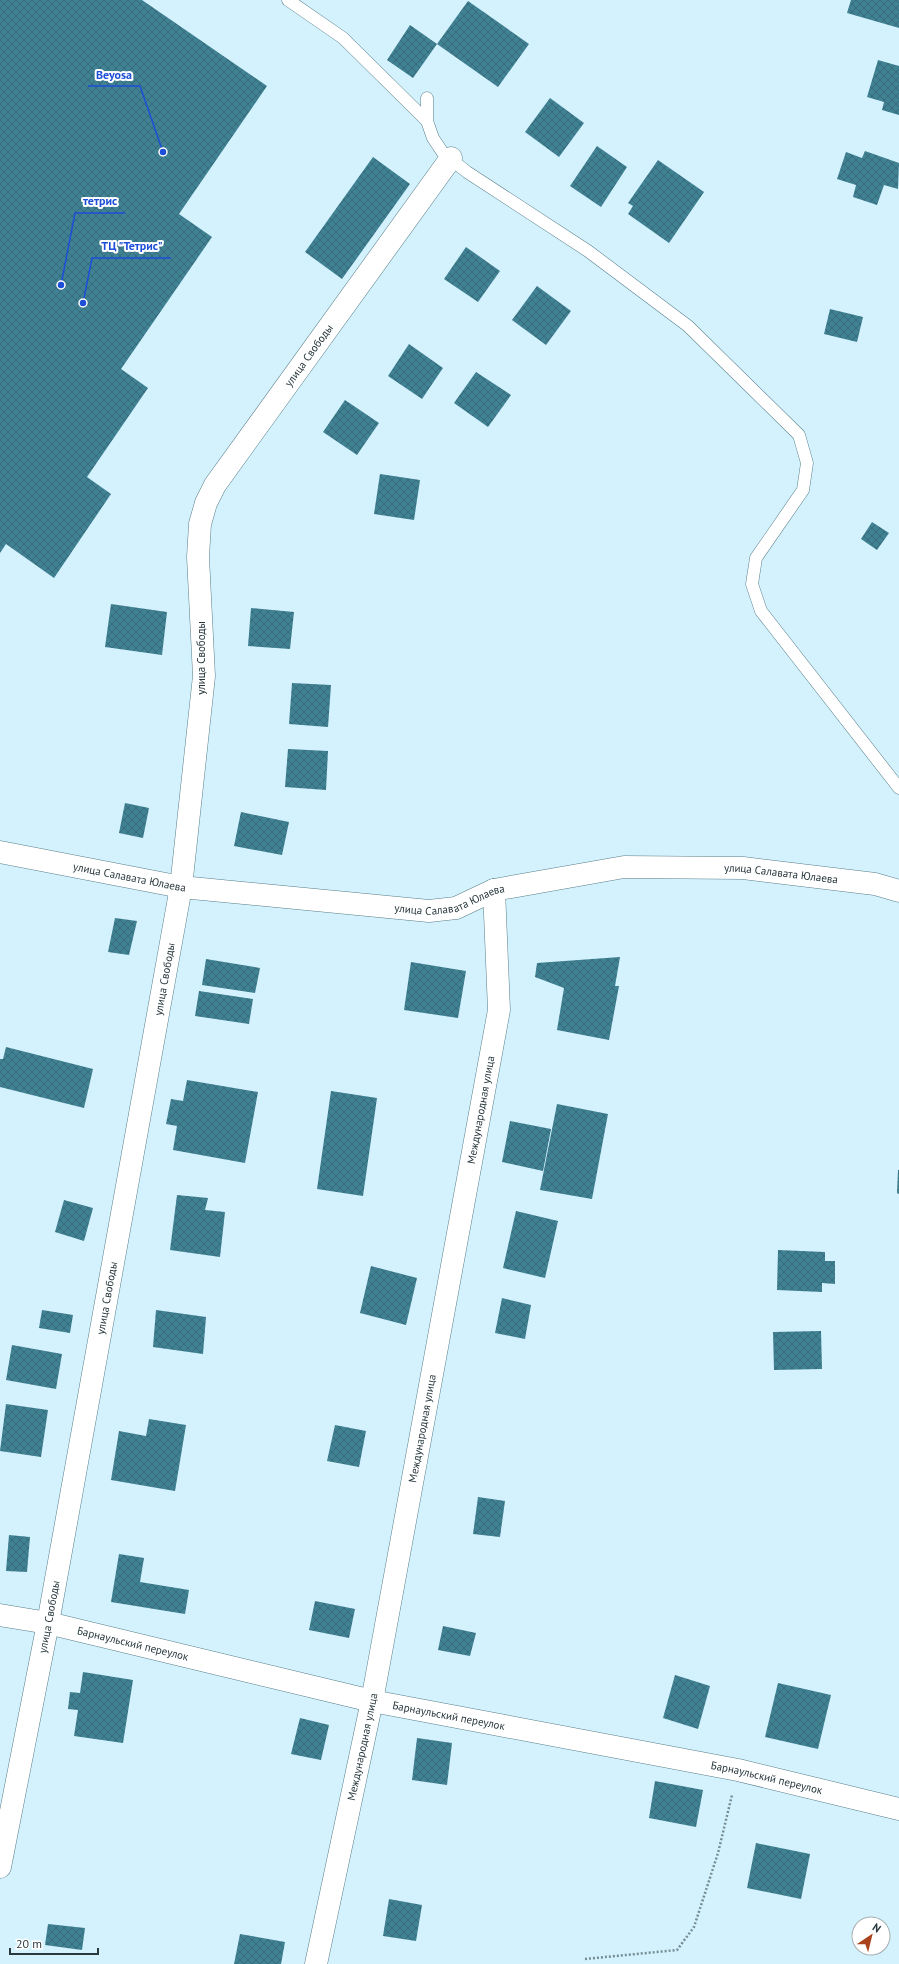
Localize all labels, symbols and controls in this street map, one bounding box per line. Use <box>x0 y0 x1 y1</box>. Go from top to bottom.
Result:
callout: Beyosa <box>88 62 140 86</box>
text: Beyosa <box>96 67 132 82</box>
callout: тетрис <box>75 189 125 213</box>
text: тетрис <box>83 193 117 208</box>
callout: ТЦ "Тетрис" <box>92 234 171 258</box>
text: ТЦ "Тетрис" <box>101 238 163 253</box>
street label: улица Свободы <box>281 321 336 389</box>
street label: улица Свободы <box>194 621 208 695</box>
street label: улица Салавата Юлаева <box>72 859 187 894</box>
street label: улица Салавата Юлаева <box>724 861 839 886</box>
street label: улица Салавата Юлаева <box>394 881 506 918</box>
street label: улица Свободы <box>151 942 178 1017</box>
street label: Международная улица <box>464 1055 497 1165</box>
street label: улица Свободы <box>93 1260 120 1335</box>
street label: Международная улица <box>405 1373 439 1484</box>
street label: улица Свободы <box>35 1579 63 1654</box>
street label: Барнаульский переулок <box>76 1623 191 1664</box>
street label: Международная улица <box>344 1692 380 1802</box>
street label: Барнаульский переулок <box>391 1698 507 1733</box>
street label: Барнаульский переулок <box>710 1758 825 1797</box>
north arrow <box>851 1916 891 1956</box>
text: N <box>870 1920 884 1936</box>
scale bar <box>10 1930 98 1956</box>
text: 20 m <box>16 1936 42 1951</box>

